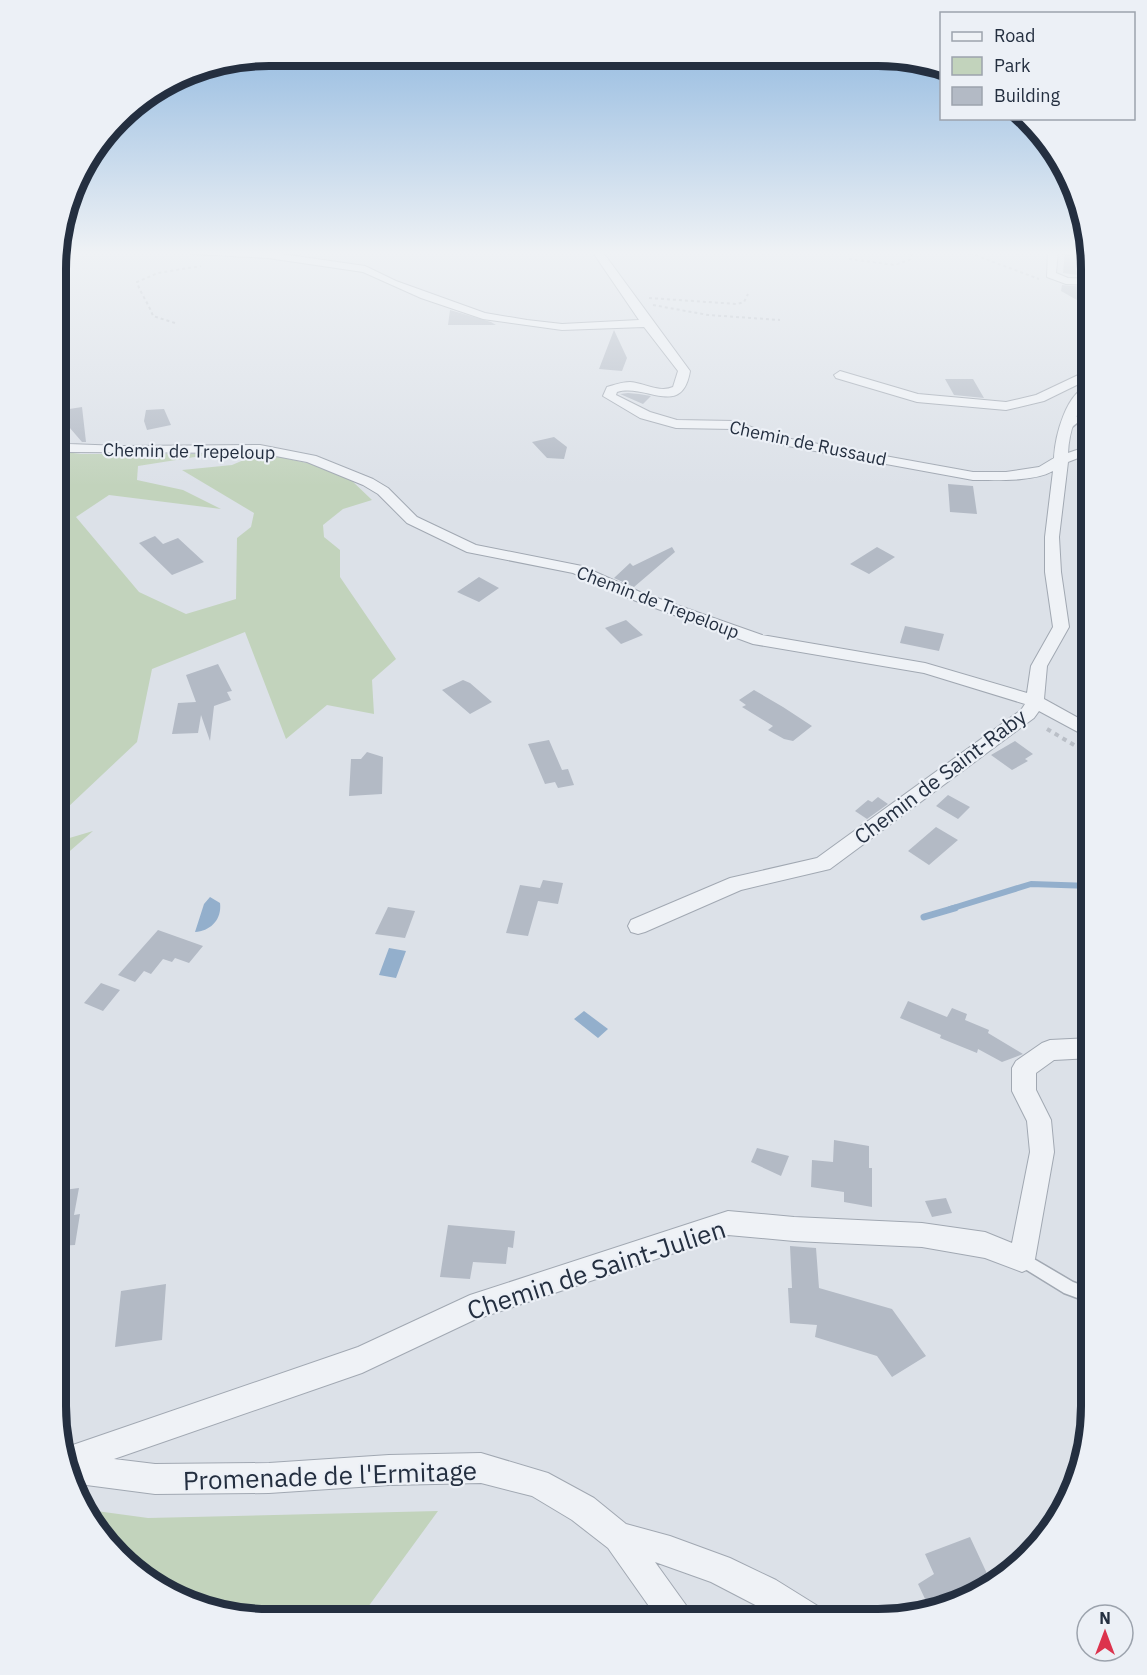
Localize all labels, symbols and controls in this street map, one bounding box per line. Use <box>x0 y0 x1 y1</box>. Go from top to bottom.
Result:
legend <box>940 12 1135 120</box>
text: Road <box>994 24 1035 47</box>
text: Park <box>994 54 1031 77</box>
text: Building <box>994 84 1061 107</box>
street label: Chemin de Russaud <box>727 415 889 471</box>
street label: Chemin de Trepeloup <box>103 438 275 464</box>
street label: Chemin de Trepeloup <box>573 560 743 644</box>
street label: Chemin de Saint-Raby <box>848 702 1032 850</box>
street label: Chemin de Saint-Julien <box>462 1211 730 1327</box>
street label: Promenade de l'Ermitage <box>182 1453 478 1497</box>
north arrow <box>1075 1603 1135 1663</box>
text: N <box>1099 1608 1111 1628</box>

